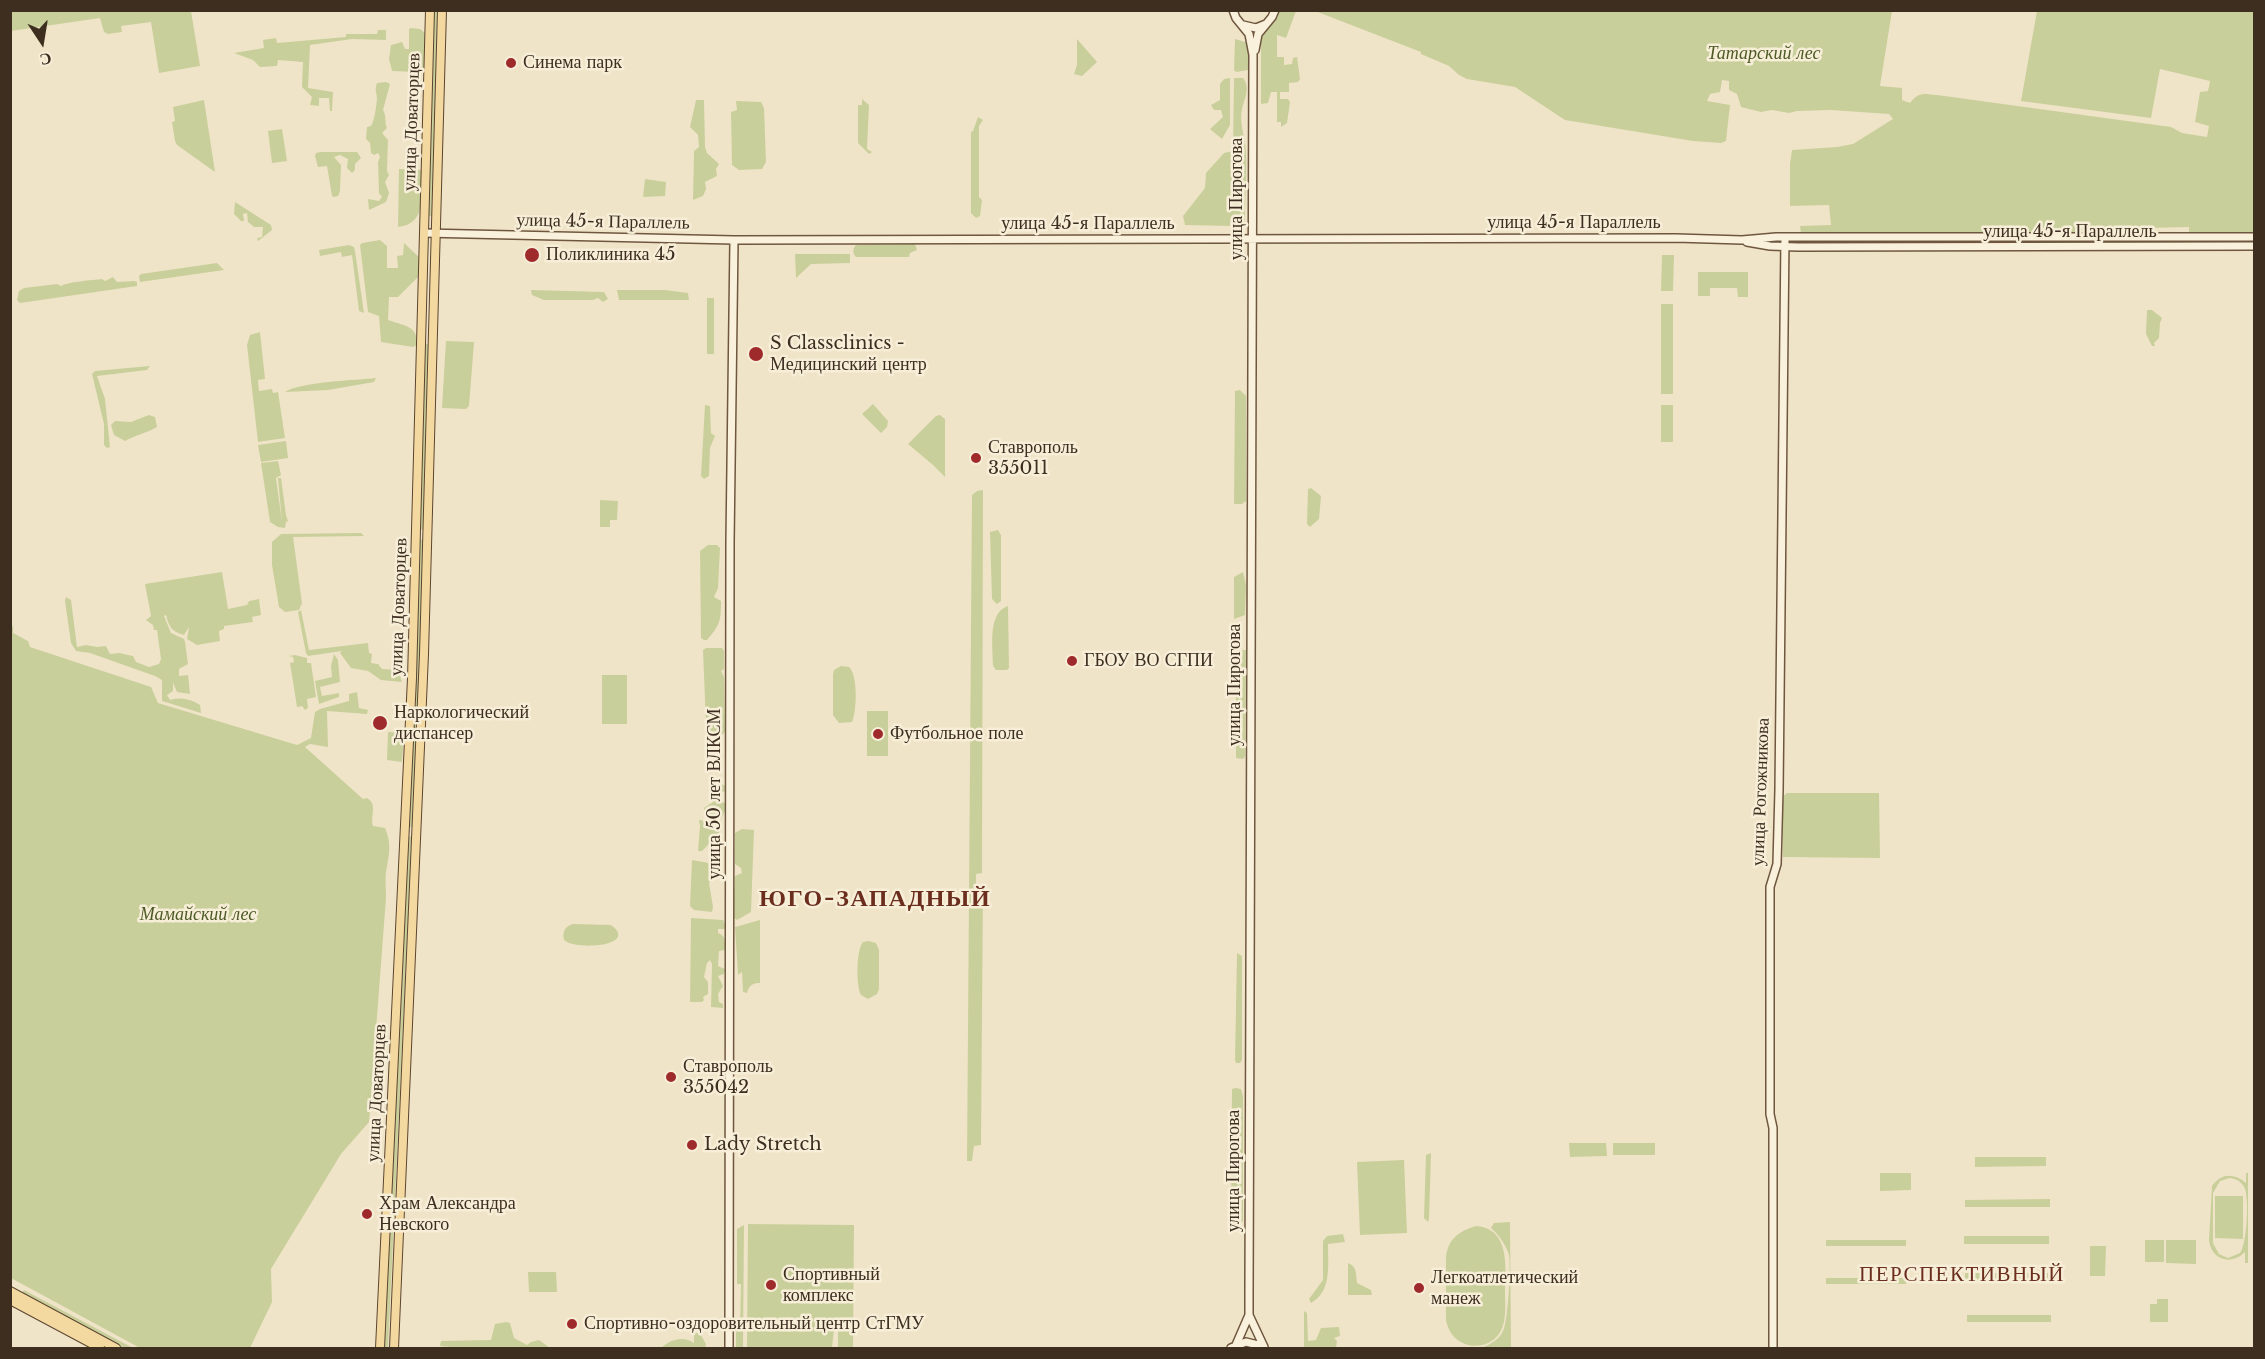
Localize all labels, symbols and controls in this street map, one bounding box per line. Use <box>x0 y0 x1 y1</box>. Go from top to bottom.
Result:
north arrow <box>12 12 72 72</box>
park label: Татарский лес <box>1708 43 1820 65</box>
text: С <box>38 49 53 71</box>
street label: улица Доваторцев <box>399 52 425 192</box>
place label: Синема парк <box>523 52 622 74</box>
marker: Синема парк <box>504 56 518 70</box>
street label: улица Пирогова <box>1226 138 1248 260</box>
street label: улица 45-я Параллель <box>516 210 690 234</box>
street label: улица 45-я Параллель <box>1487 212 1661 234</box>
street label: улица 45-я Параллель <box>1001 213 1175 235</box>
street label: улица 45-я Параллель <box>1983 221 2157 243</box>
place label: Поликлиника 45 <box>546 244 675 266</box>
marker: Поликлиника 45 <box>523 246 541 264</box>
place label: S Classclinics - Медицинский центр <box>770 333 927 376</box>
marker: S Classclinics - Медицинский центр <box>747 345 765 363</box>
place label: Ставрополь 355011 <box>988 437 1078 480</box>
marker: Ставрополь 355011 <box>969 451 983 465</box>
street label: улица Доваторцев <box>386 537 412 677</box>
street label: улица Пирогова <box>1224 624 1246 746</box>
place label: ГБОУ ВО СГПИ <box>1084 650 1213 672</box>
marker: ГБОУ ВО СГПИ <box>1065 654 1079 668</box>
place label: Наркологический диспансер <box>394 702 529 744</box>
street label: улица 50 лет ВЛКСМ <box>704 709 726 879</box>
marker: Наркологический диспансер <box>371 714 389 732</box>
street label: улица Рогожникова <box>1748 717 1774 867</box>
place label: Футбольное поле <box>890 723 1024 745</box>
marker: Футбольное поле <box>871 727 885 741</box>
district label: ЮГО-ЗАПАДНЫЙ <box>759 885 991 913</box>
park label: Мамайский лес <box>140 904 256 926</box>
street label: улица Доваторцев <box>363 1023 391 1163</box>
place label: Ставрополь 355042 <box>683 1056 773 1098</box>
marker: Ставрополь 355042 <box>664 1070 678 1084</box>
street label: улица Пирогова <box>1223 1110 1245 1232</box>
place label: Lady Stretch <box>704 1134 822 1156</box>
marker: Lady Stretch <box>685 1138 699 1152</box>
place label: Храм Александра Невского <box>379 1193 516 1236</box>
marker: Храм Александра Невского <box>360 1207 374 1221</box>
district label: ПЕРСПЕКТИВНЫЙ <box>1859 1262 2065 1288</box>
place label: Спортивный комплекс <box>783 1264 880 1306</box>
place label: Легкоатлетический манеж <box>1431 1267 1578 1310</box>
marker: Спортивный комплекс <box>764 1278 778 1292</box>
marker: Легкоатлетический манеж <box>1412 1281 1426 1295</box>
place label: Спортивно-оздоровительный центр СтГМУ <box>584 1313 924 1335</box>
marker: Спортивно-оздоровительный центр СтГМУ <box>565 1317 579 1331</box>

